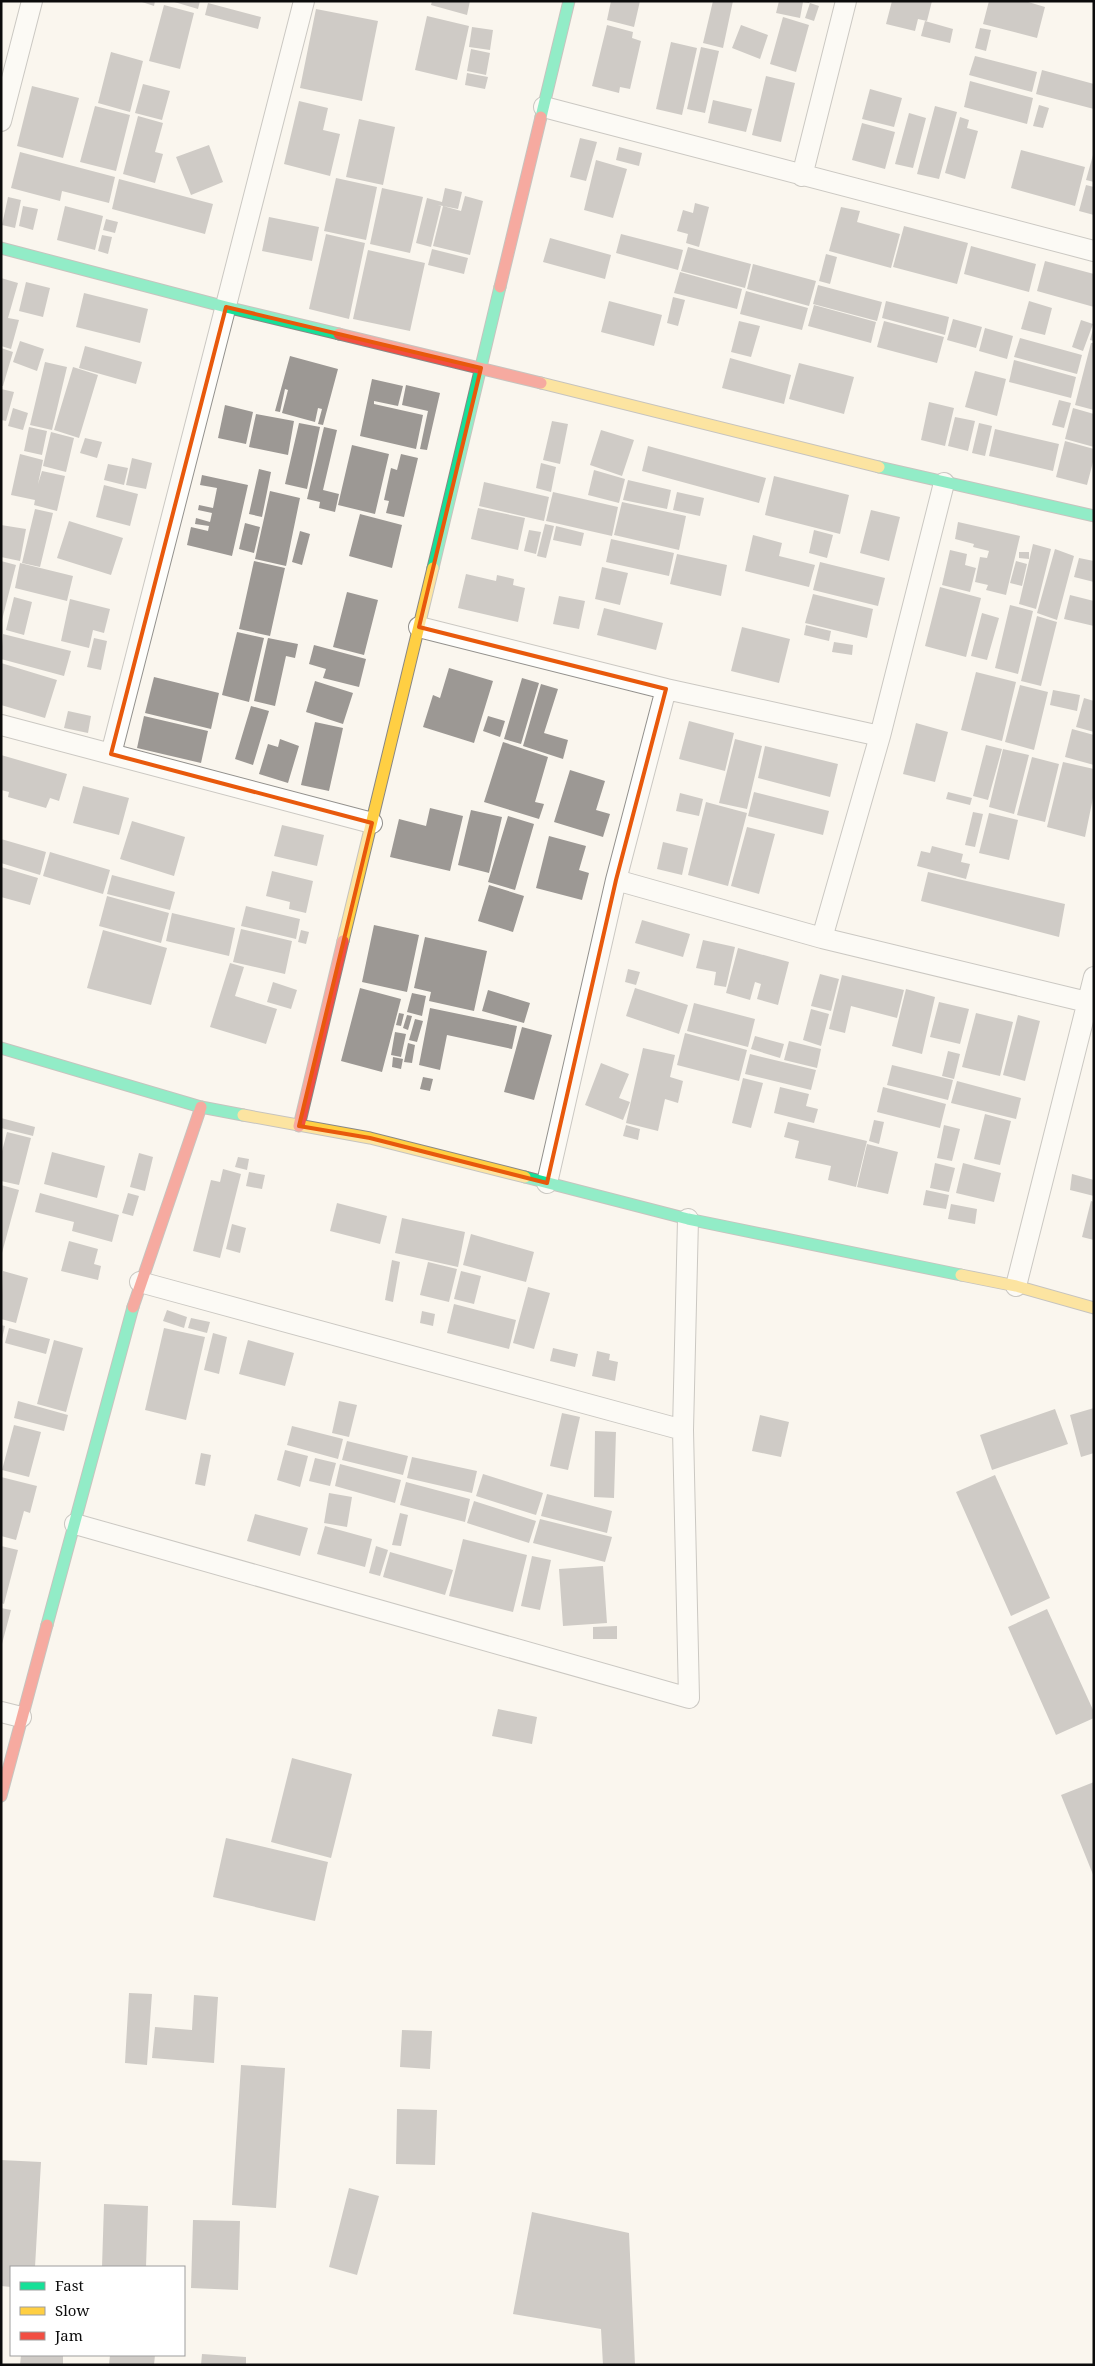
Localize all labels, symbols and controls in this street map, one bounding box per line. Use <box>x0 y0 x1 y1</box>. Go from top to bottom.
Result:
legend <box>10 2266 185 2356</box>
text: Fast <box>55 2275 84 2295</box>
text: Slow <box>55 2300 89 2320</box>
text: Jam <box>54 2325 83 2345</box>

